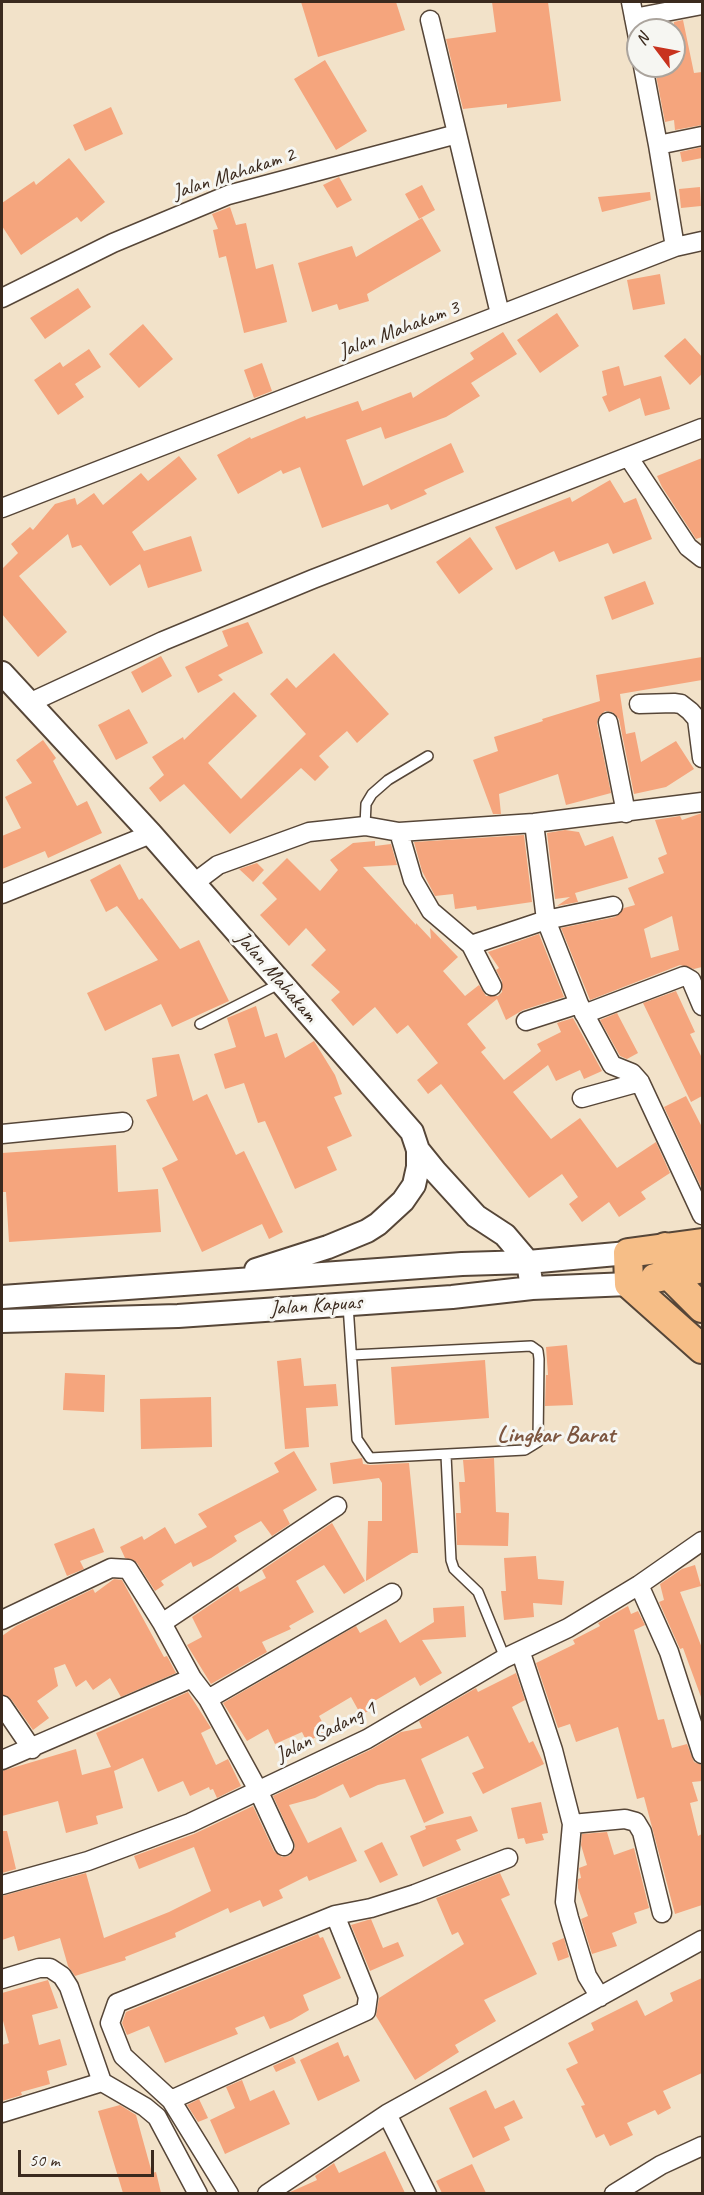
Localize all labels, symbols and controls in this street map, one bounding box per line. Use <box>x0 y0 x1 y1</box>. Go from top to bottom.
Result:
north arrow <box>626 18 686 78</box>
text: N <box>631 30 654 49</box>
street label: Jalan Mahakam 2 <box>170 142 298 206</box>
street label: Jalan Mahakam 3 <box>335 295 463 365</box>
street label: Jalan Mahakam <box>230 926 322 1028</box>
street label: Jalan Kapuas <box>269 1290 363 1322</box>
district label: Lingkar Barat <box>497 1422 615 1450</box>
street label: Jalan Sadang 1 <box>272 1696 380 1768</box>
scale bar <box>21 2138 158 2176</box>
text: 50 m <box>29 2149 60 2171</box>

